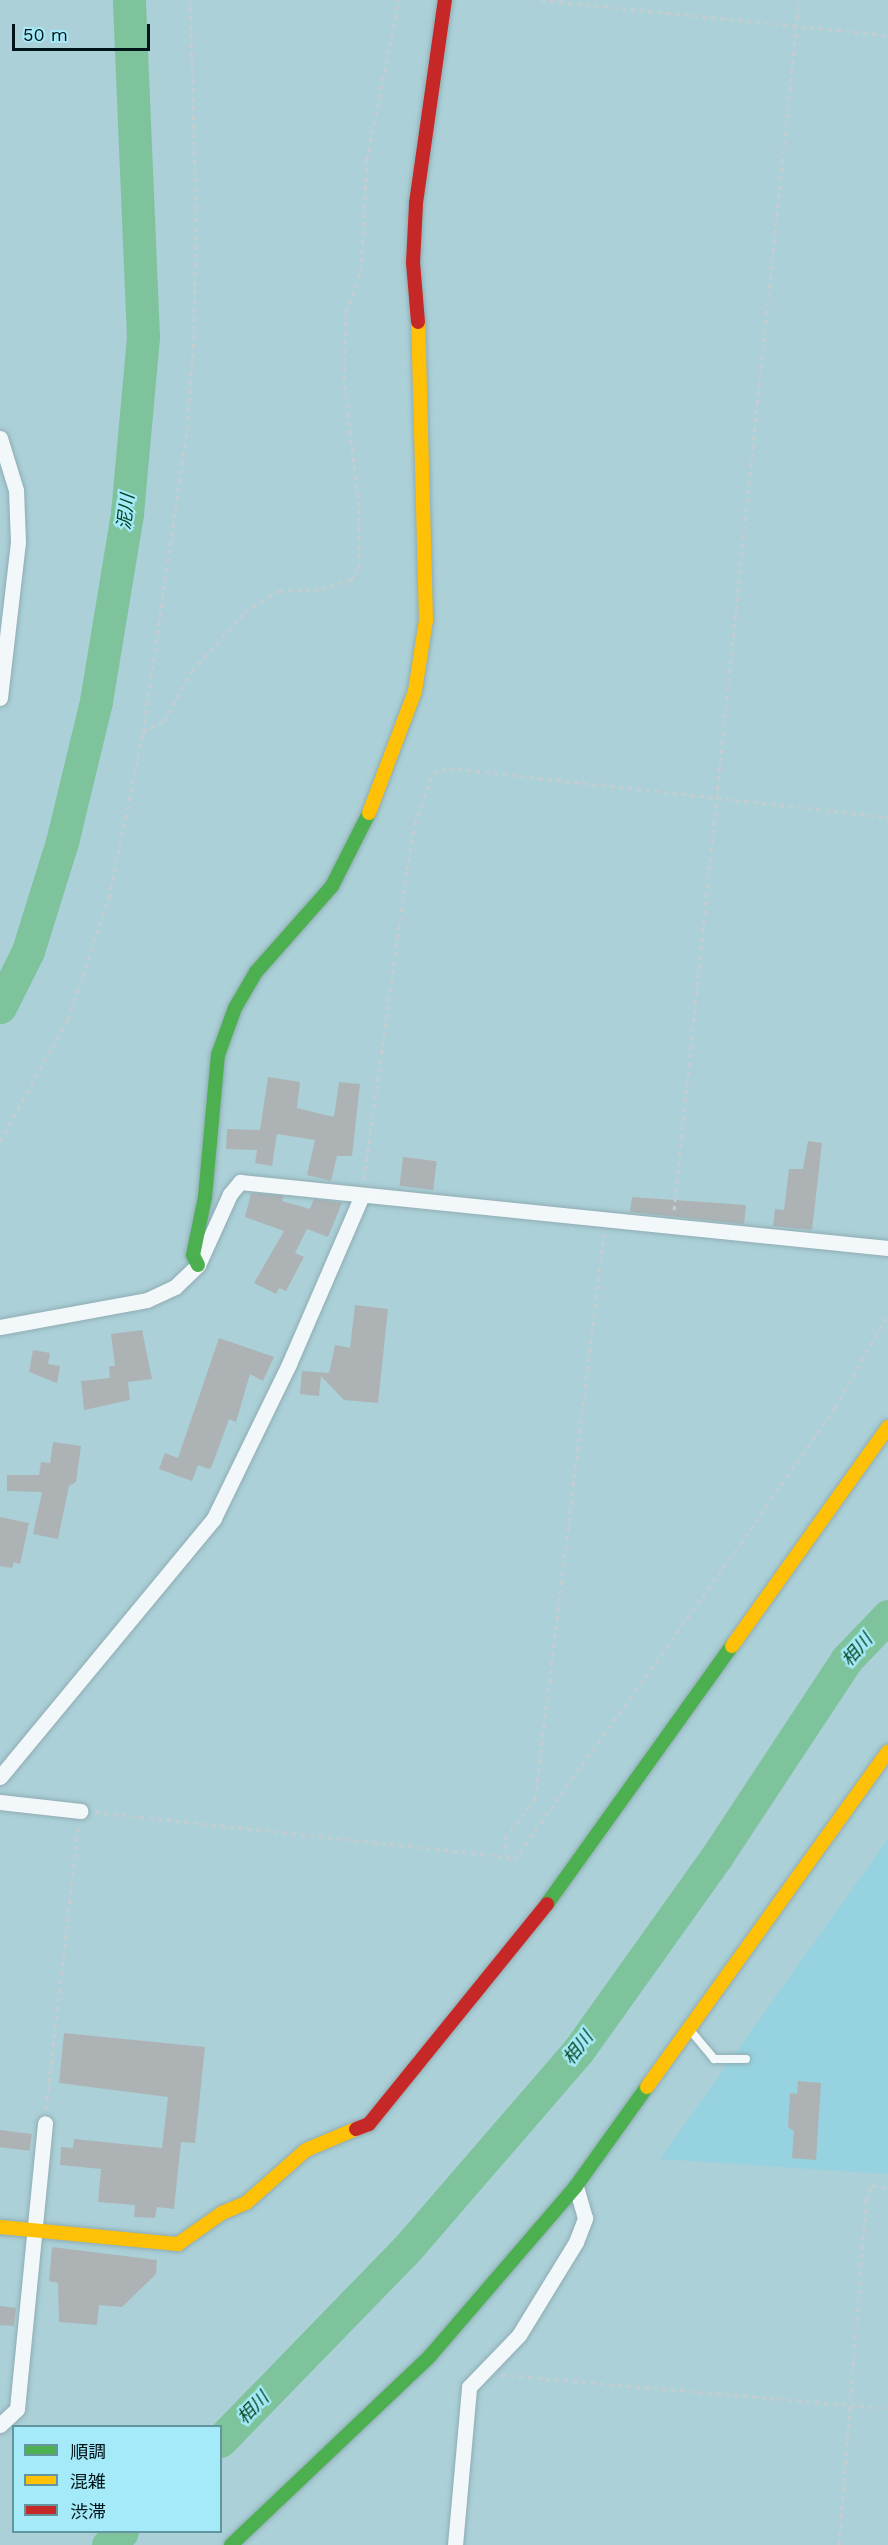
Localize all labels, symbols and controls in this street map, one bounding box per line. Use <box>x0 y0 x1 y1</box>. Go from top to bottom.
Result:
scale bar <box>15 12 153 50</box>
text: 50 m <box>23 24 68 45</box>
water label: 泥川 <box>113 493 139 531</box>
water label: 相川 <box>837 1629 877 1671</box>
water label: 相川 <box>558 2027 598 2069</box>
water label: 相川 <box>233 2388 273 2428</box>
legend <box>12 2425 222 2533</box>
text: 順調 <box>70 2441 106 2462</box>
text: 混雑 <box>70 2471 106 2492</box>
text: 渋滞 <box>70 2501 106 2522</box>

